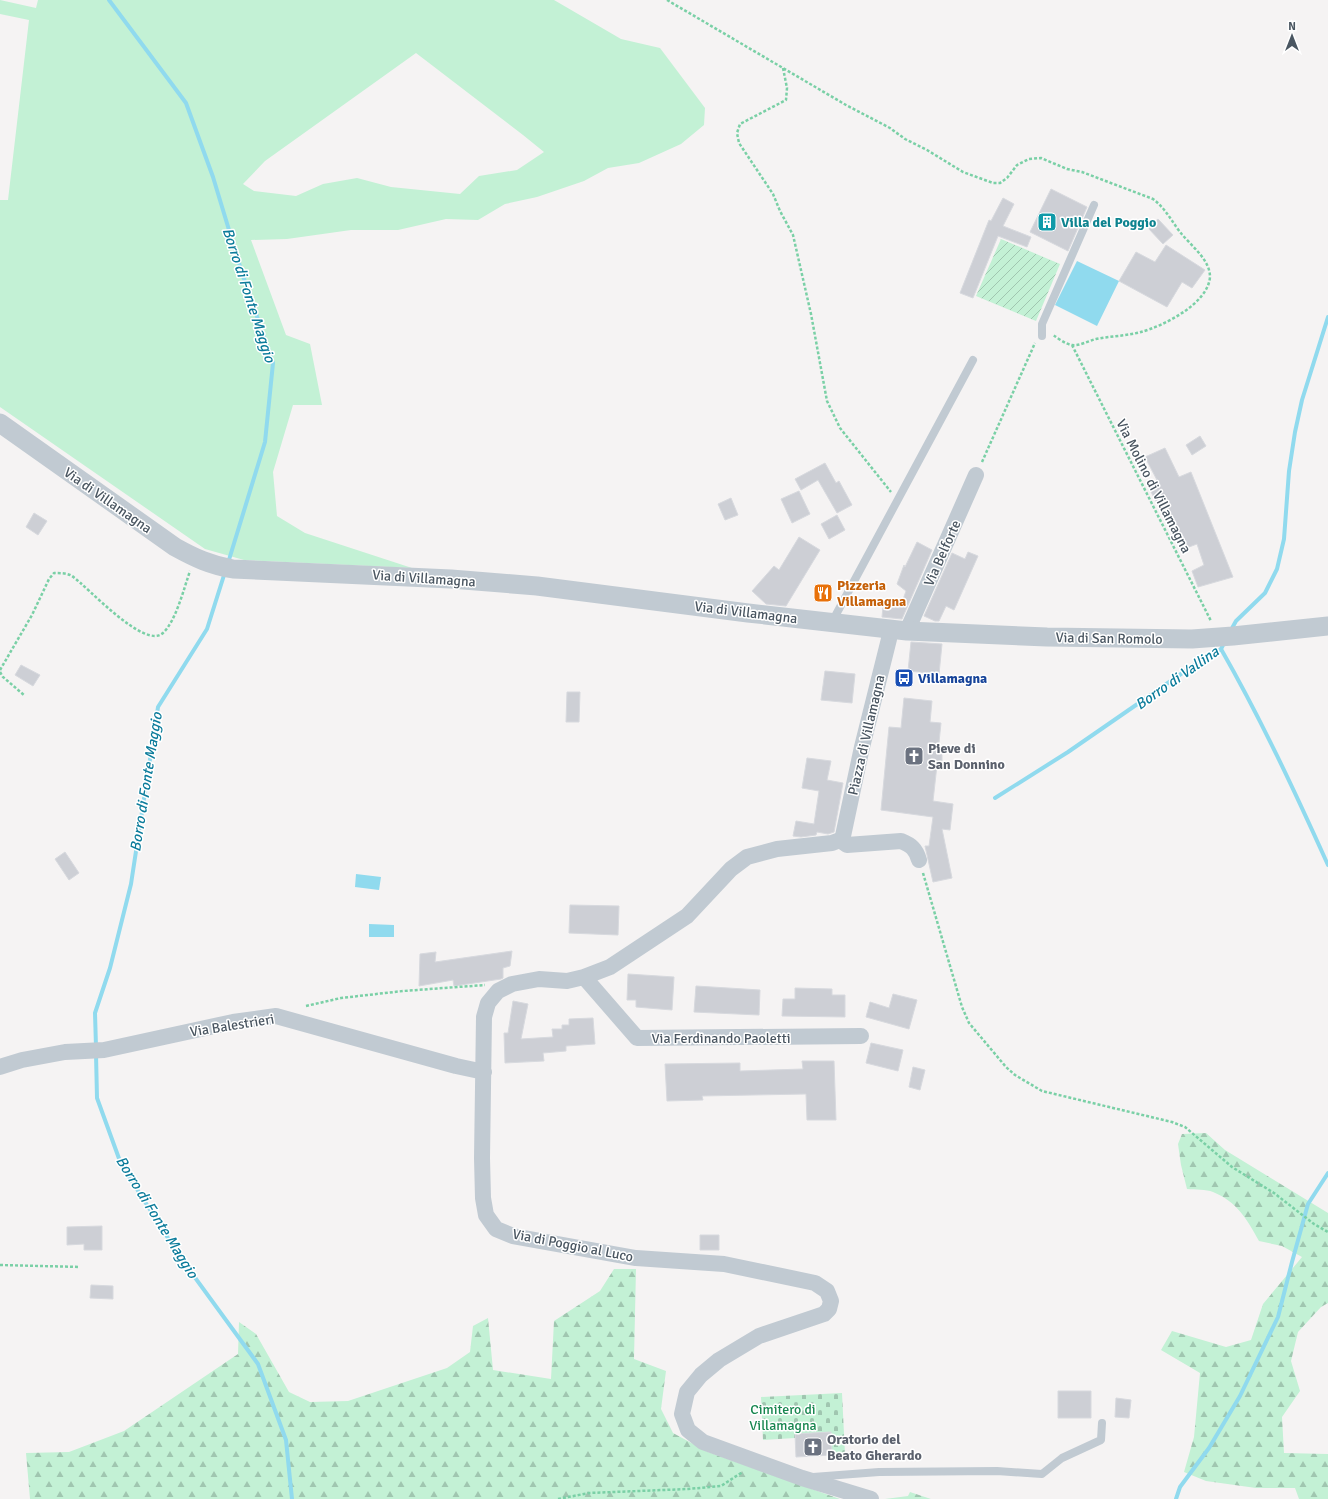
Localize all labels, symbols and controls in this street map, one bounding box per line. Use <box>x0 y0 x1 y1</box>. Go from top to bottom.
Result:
north arrow <box>1272 16 1312 56</box>
text: N <box>1288 20 1296 33</box>
building icon: Villa del Poggio <box>1036 211 1058 233</box>
place label: Villa del Poggio <box>1061 214 1156 231</box>
water label: Borro di Fonte Maggio <box>219 225 280 366</box>
street label: Via Molino di Villamagna <box>1112 416 1195 556</box>
street label: Via di Villamagna <box>60 464 155 537</box>
street label: Via Belforte <box>920 518 965 589</box>
street label: Via di Villamagna <box>372 566 476 591</box>
place label: Pizzeria Villamagna <box>837 577 906 610</box>
restaurant icon: Pizzeria Villamagna <box>812 582 834 604</box>
street label: Via di Villamagna <box>693 598 798 627</box>
street label: Via di San Romolo <box>1055 629 1163 648</box>
water label: Borro di Vallina <box>1132 642 1223 713</box>
bus stop icon: Villamagna <box>893 667 915 689</box>
place label: Villamagna <box>918 670 987 687</box>
street label: Piazza di Villamagna <box>844 673 889 797</box>
water label: Borro di Fonte Maggio <box>126 710 166 853</box>
place label: Pieve di San Donnino <box>928 740 1005 773</box>
church icon: Pieve di San Donnino <box>903 745 925 767</box>
street label: Via Balestrieri <box>189 1010 275 1041</box>
street label: Via Ferdinando Paoletti <box>652 1030 790 1047</box>
water label: Borro di Fonte Maggio <box>112 1153 203 1282</box>
street label: Via di Poggio al Luco <box>511 1225 635 1266</box>
park label: Cimitero di Villamagna <box>749 1401 817 1434</box>
place label: Oratorio del Beato Gherardo <box>827 1431 922 1464</box>
church icon: Oratorio del Beato Gherardo <box>802 1436 824 1458</box>

